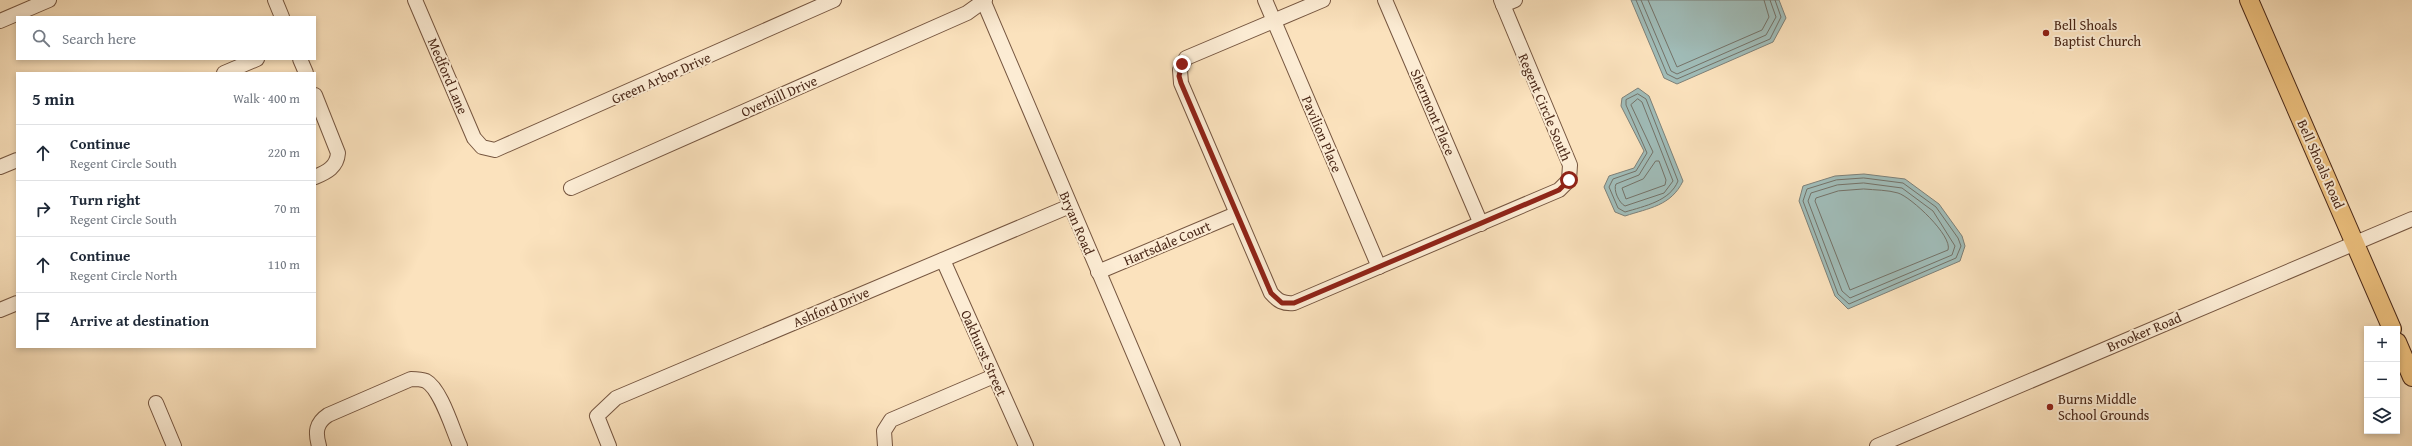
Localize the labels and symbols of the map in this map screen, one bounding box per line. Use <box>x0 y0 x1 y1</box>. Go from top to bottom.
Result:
place label: Bell Shoals Baptist Church <box>2054 15 2141 51</box>
marker: Bell Shoals Baptist Church <box>2041 28 2051 38</box>
street label: Medford Lane <box>423 35 473 118</box>
street label: Green Arbor Drive <box>608 47 714 109</box>
street label: Regent Circle South <box>1513 50 1577 164</box>
route end <box>1173 55 1191 73</box>
street label: Shermont Place <box>1406 66 1460 159</box>
street label: Overhill Drive <box>738 70 821 122</box>
street label: Pavilion Place <box>1297 93 1347 176</box>
street label: Bell Shoals Road <box>2292 116 2350 212</box>
route start <box>1560 171 1578 189</box>
street label: Bryan Road <box>1055 188 1100 258</box>
street label: Hartsdale Court <box>1120 216 1214 270</box>
street label: Ashford Drive <box>790 282 873 332</box>
street label: Oakhurst Street <box>956 307 1012 399</box>
street label: Brooker Road <box>2104 307 2185 357</box>
place label: Burns Middle School Grounds <box>2058 389 2149 425</box>
marker: Burns Middle School Grounds <box>2045 402 2055 412</box>

